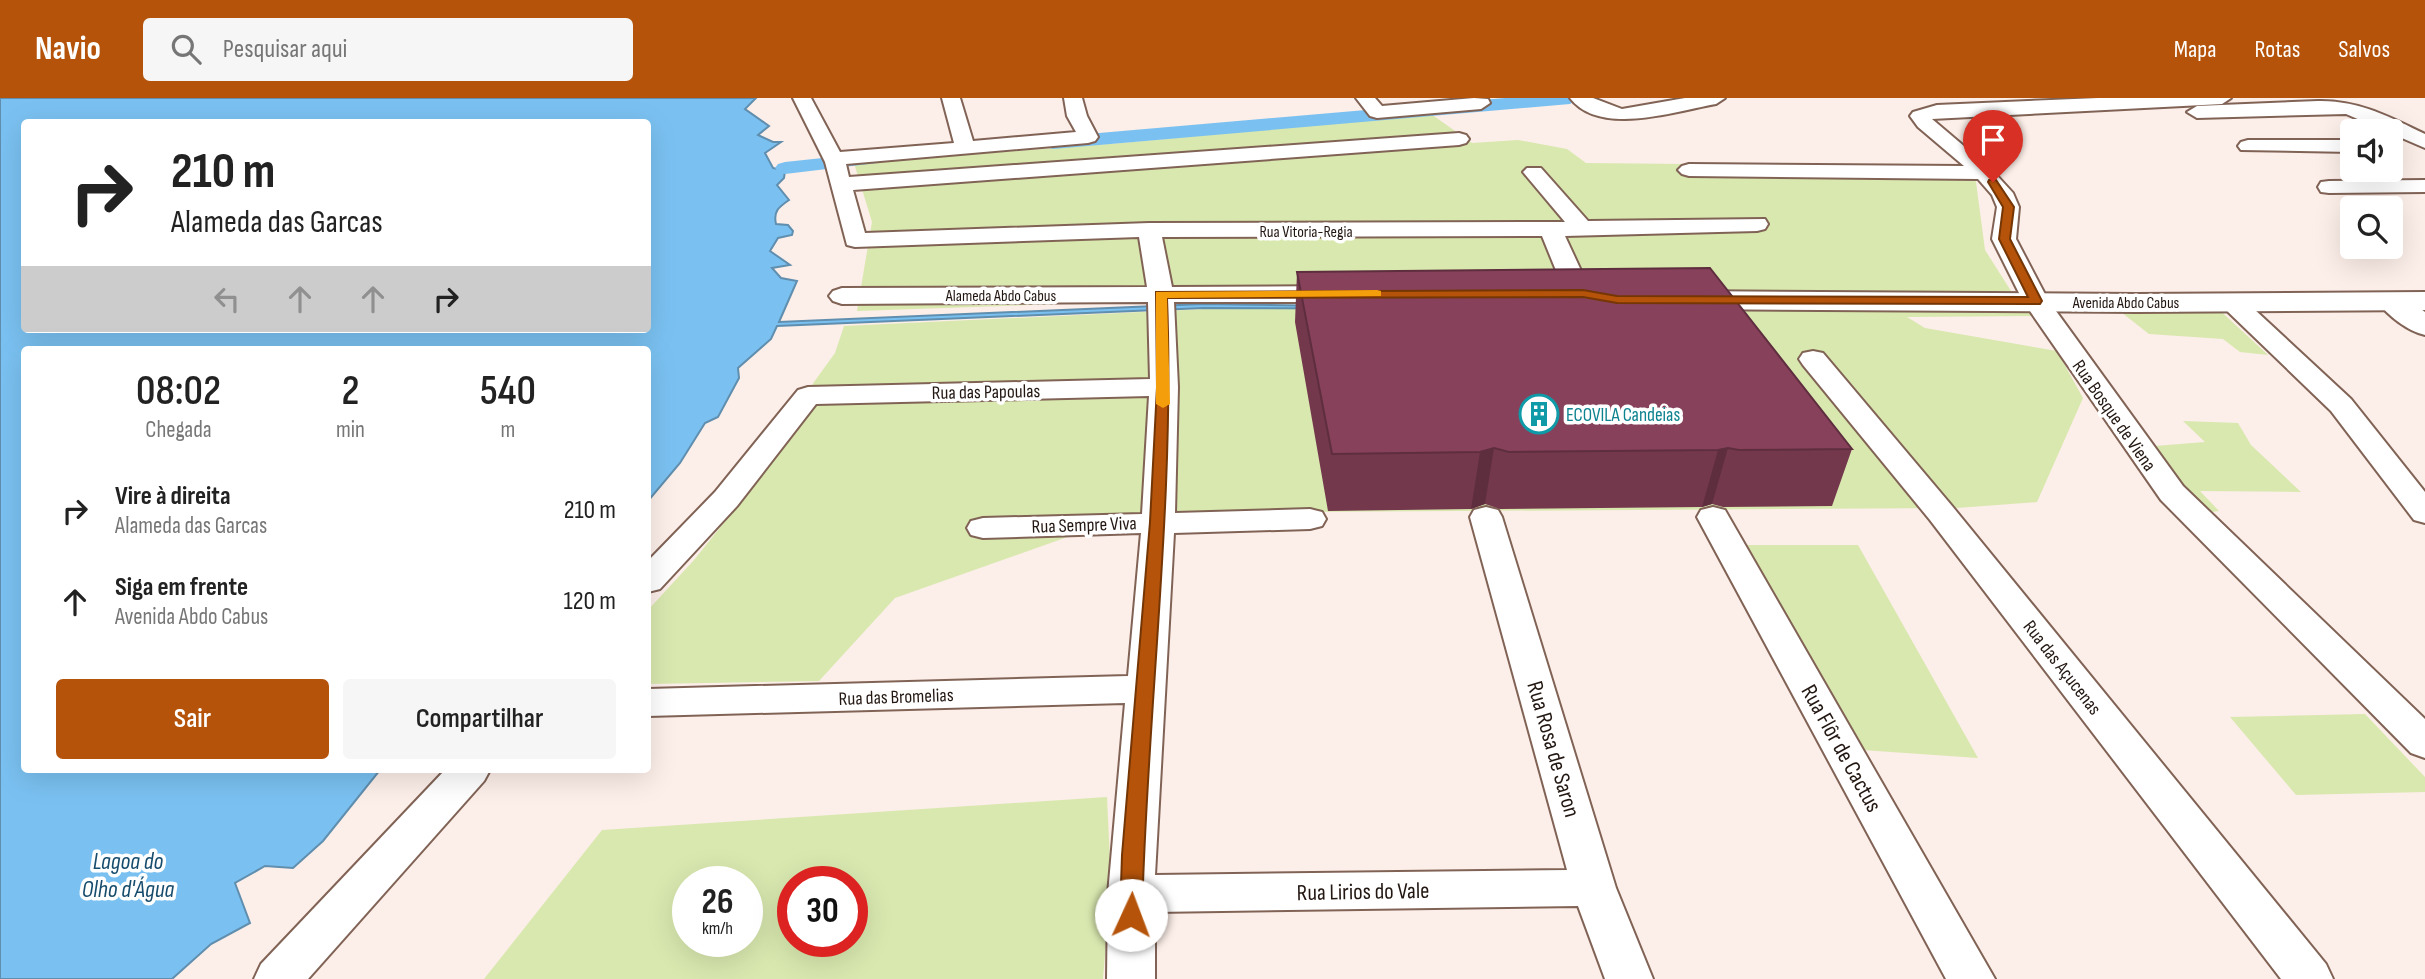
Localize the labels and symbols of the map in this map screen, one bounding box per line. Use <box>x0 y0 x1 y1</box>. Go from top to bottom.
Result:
pin <box>1963 110 2023 182</box>
street label: Rua Vitoria-Regia <box>1259 223 1353 242</box>
street label: Alameda Abdo Cabus <box>945 287 1057 306</box>
street label: Avenida Abdo Cabus <box>2072 294 2180 313</box>
street label: Rua Bosque de Viena <box>2067 356 2161 476</box>
street label: Rua das Papoulas <box>932 380 1041 405</box>
building icon: ECOVILA Candeias <box>1518 393 1560 435</box>
place label: ECOVILA Candeias <box>1566 404 1680 427</box>
street label: Rua Sempre Viva <box>1031 512 1137 539</box>
street label: Rua das Açucenas <box>2018 616 2106 720</box>
street label: Rua Rosa de Saron <box>1520 678 1586 820</box>
street label: Rua Flôr de Cactus <box>1795 680 1888 817</box>
street label: Rua das Bromelias <box>838 684 954 711</box>
water label: Lagoa do Olho d'Água <box>82 847 175 904</box>
speed limit sign: 30 <box>777 866 868 957</box>
street label: Rua Lirios do Vale <box>1296 877 1430 907</box>
position arrow <box>1094 878 1168 952</box>

